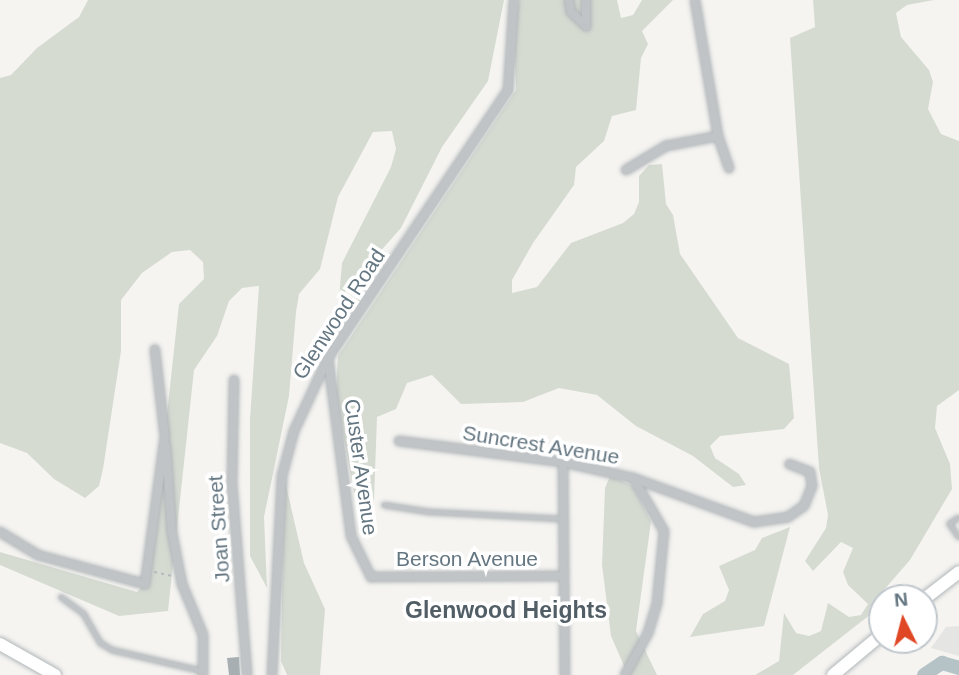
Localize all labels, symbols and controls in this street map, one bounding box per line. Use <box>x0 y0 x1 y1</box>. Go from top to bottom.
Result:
street label: Glenwood Road <box>287 244 391 384</box>
street label: Custer Avenue <box>339 397 383 537</box>
street label: Suncrest Avenue <box>460 420 622 470</box>
street label: Joan Street <box>203 475 235 583</box>
street label: Berson Avenue <box>395 546 539 572</box>
north arrow <box>868 584 938 654</box>
text: N <box>893 588 909 611</box>
district label: Glenwood Heights <box>405 596 607 624</box>

